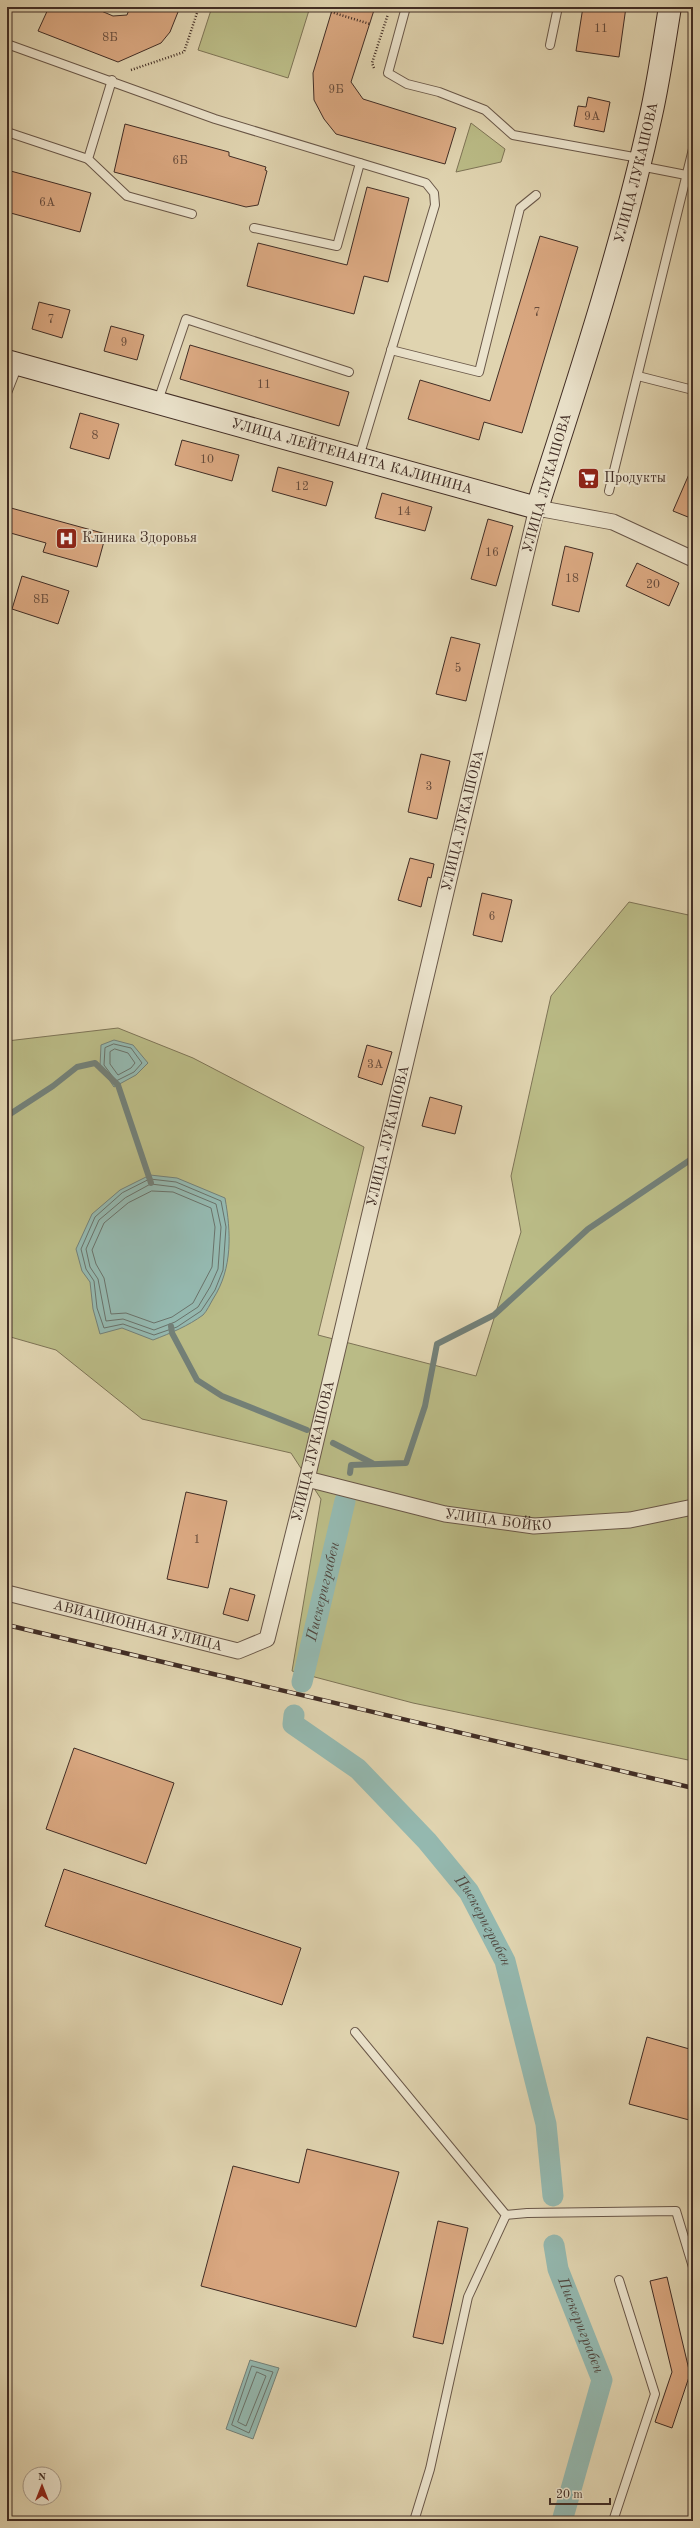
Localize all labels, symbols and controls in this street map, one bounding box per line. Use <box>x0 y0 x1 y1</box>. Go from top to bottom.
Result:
house number: 11 <box>594 23 608 35</box>
house number: 8Б <box>102 32 118 44</box>
house number: 9Б <box>328 84 344 96</box>
street label: УЛИЦА ЛУКАШОВА <box>612 101 661 245</box>
house number: 9А <box>584 111 600 123</box>
house number: 6Б <box>172 155 188 167</box>
house number: 6А <box>39 197 55 209</box>
house number: 7 <box>534 307 540 319</box>
house number: 7 <box>48 314 54 326</box>
house number: 9 <box>121 337 127 349</box>
house number: 11 <box>257 379 271 391</box>
street label: УЛИЦА ЛУКАШОВА <box>520 411 574 554</box>
street label: УЛИЦА ЛЕЙТЕНАНТА КАЛИНИНА <box>230 417 475 497</box>
house number: 8 <box>92 430 99 442</box>
house number: 10 <box>200 454 214 466</box>
supermarket icon: Продукты <box>575 465 601 491</box>
place label: Продукты <box>604 471 666 485</box>
house number: 12 <box>295 481 309 493</box>
house number: 14 <box>397 506 411 518</box>
hospital icon: Клиника Здоровья <box>54 525 80 551</box>
place label: Клиника Здоровья <box>82 531 197 545</box>
house number: 16 <box>485 547 499 559</box>
house number: 18 <box>565 573 579 585</box>
house number: 20 <box>646 579 660 591</box>
house number: 8Б <box>33 594 49 606</box>
house number: 5 <box>455 662 462 675</box>
street label: УЛИЦА ЛУКАШОВА <box>439 749 486 893</box>
house number: 3 <box>426 781 432 793</box>
house number: 6 <box>489 911 496 923</box>
house number: 3А <box>367 1059 383 1071</box>
street label: УЛИЦА ЛУКАШОВА <box>365 1064 412 1208</box>
street label: УЛИЦА ЛУКАШОВА <box>290 1379 337 1523</box>
street label: УЛИЦА БОЙКО <box>444 1507 552 1533</box>
house number: 1 <box>194 1534 200 1546</box>
water label: Пискериграбен <box>304 1540 343 1644</box>
street label: АВИАЦИОННАЯ УЛИЦА <box>52 1598 224 1654</box>
water label: Пискериграбен <box>451 1872 514 1968</box>
water label: Пискериграбен <box>554 2274 606 2376</box>
north arrow <box>22 2466 62 2506</box>
text: N <box>38 2472 47 2483</box>
scale bar <box>550 2480 610 2506</box>
text: 20 m <box>556 2489 583 2501</box>

